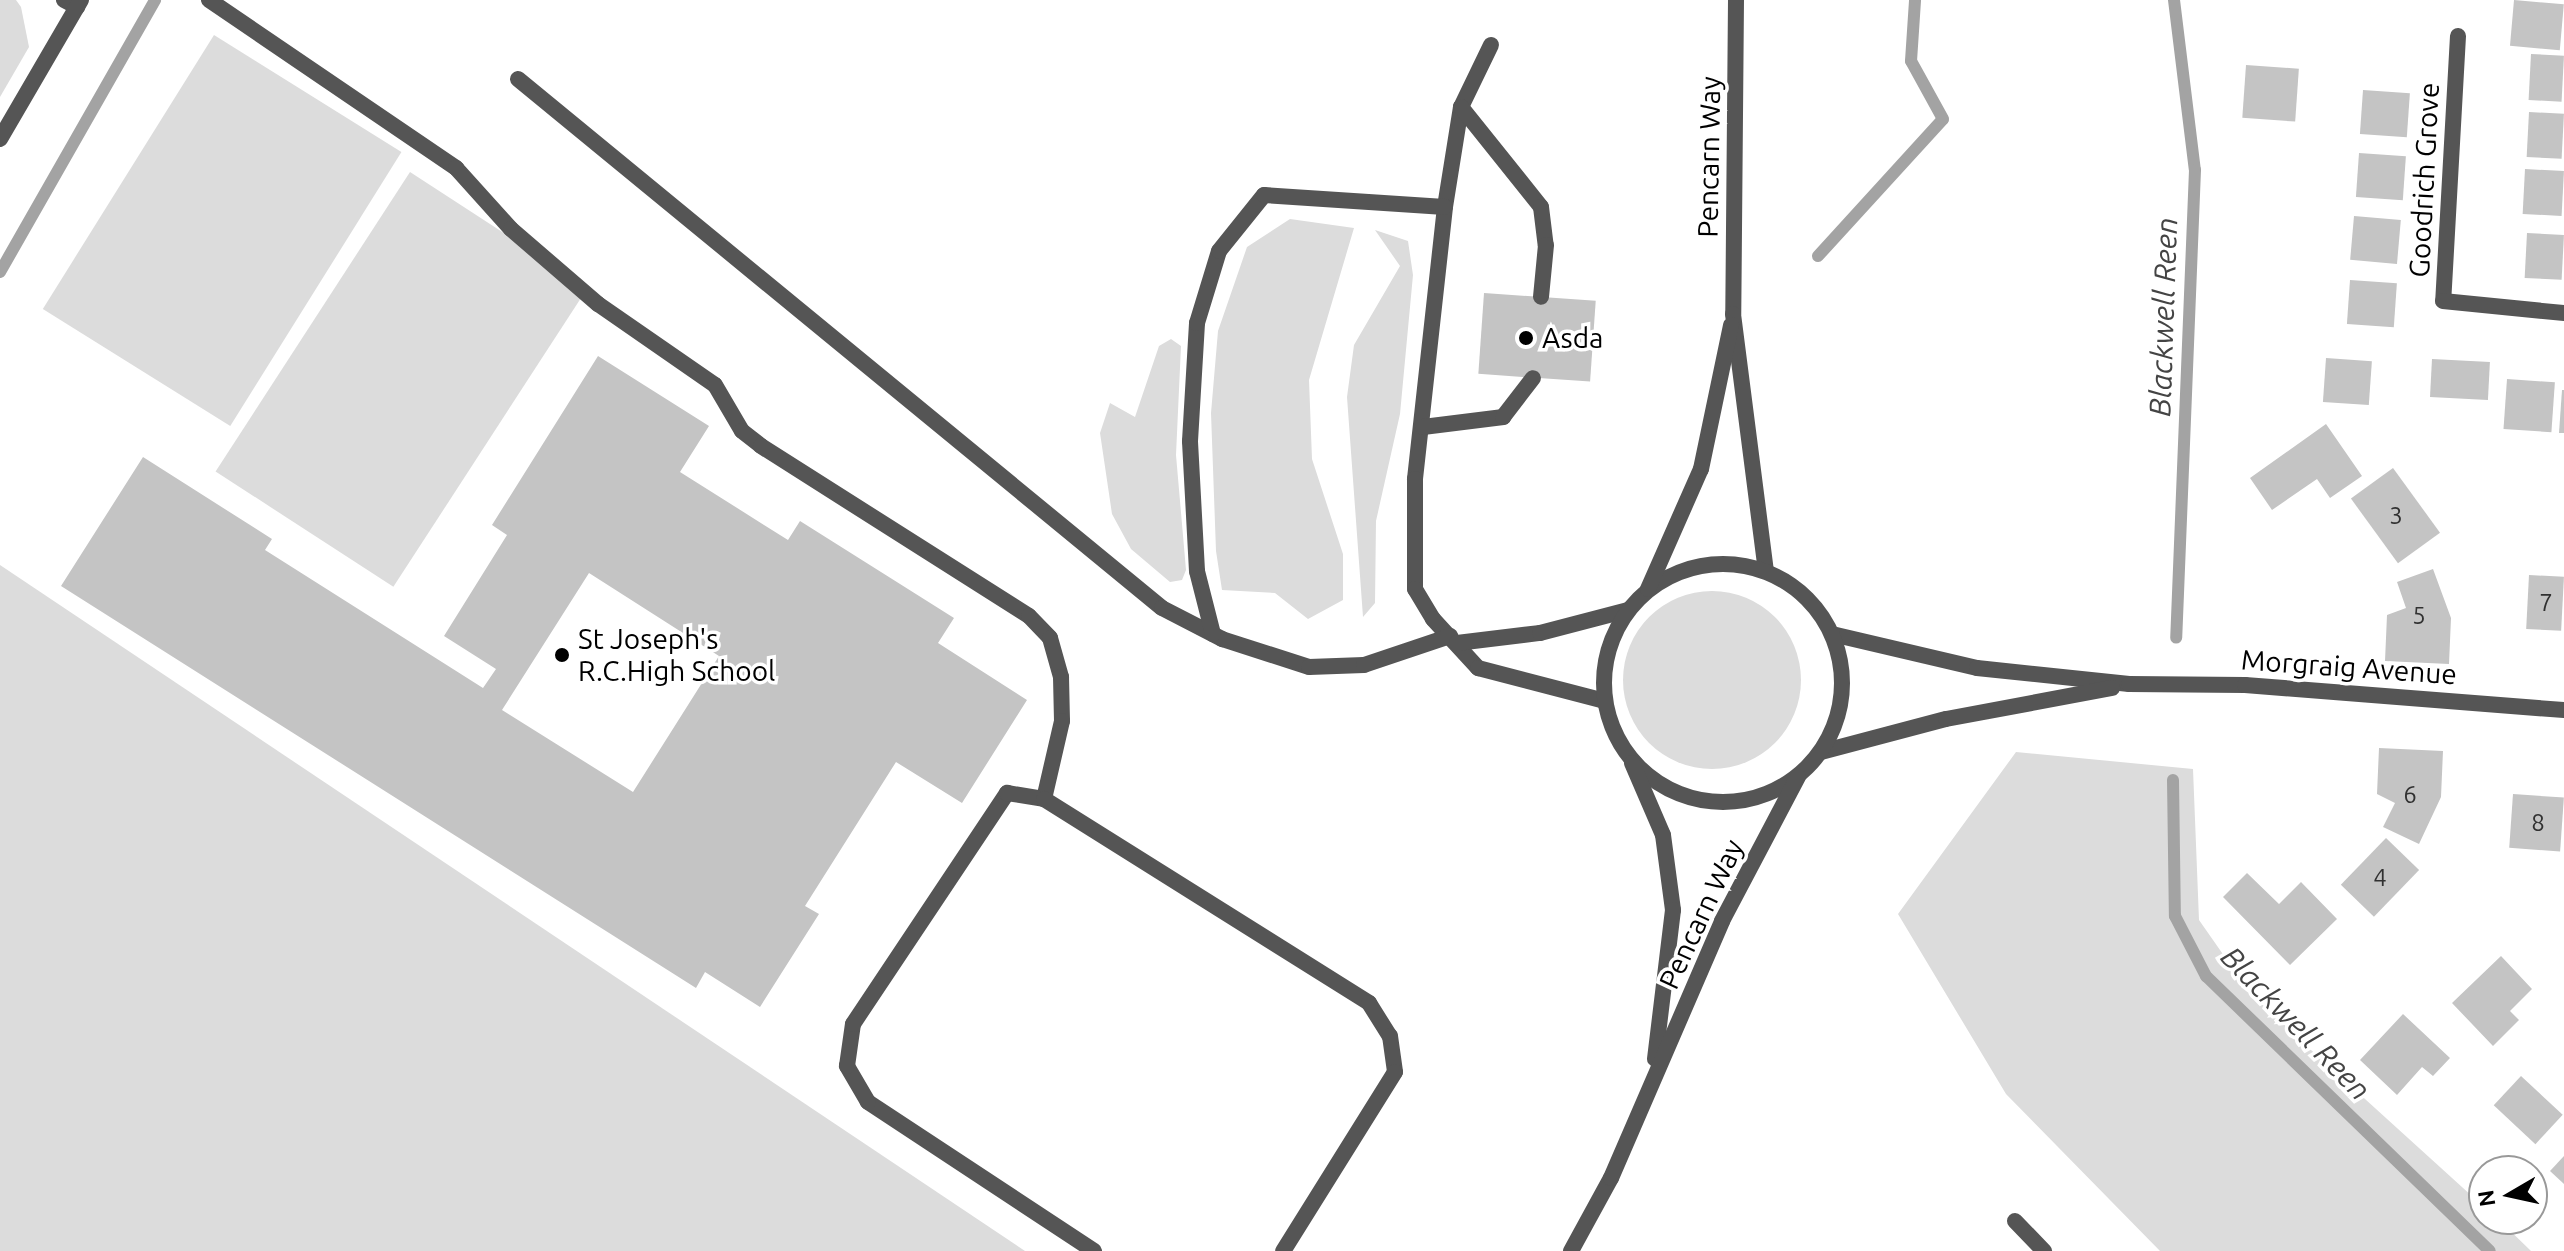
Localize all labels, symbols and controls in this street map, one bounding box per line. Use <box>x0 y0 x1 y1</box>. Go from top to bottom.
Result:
street label: Pencarn Way <box>1691 76 1727 238</box>
street label: Goodrich Grove <box>2402 82 2446 278</box>
water label: Blackwell Reen <box>2142 217 2184 417</box>
place label: Asda <box>1542 321 1603 355</box>
marker: Asda <box>1517 329 1535 347</box>
house number: 3 <box>2389 502 2403 530</box>
house number: 7 <box>2539 589 2553 617</box>
house number: 5 <box>2412 602 2426 630</box>
place label: St Joseph's R.C.High School <box>578 622 775 688</box>
street label: Morgraig Avenue <box>2240 643 2458 691</box>
marker: St Joseph's R.C.High School <box>553 646 571 664</box>
house number: 6 <box>2403 781 2417 809</box>
house number: 8 <box>2531 809 2545 837</box>
street label: Pencarn Way <box>1652 834 1750 994</box>
house number: 4 <box>2373 864 2387 892</box>
water label: Blackwell Reen <box>2214 939 2378 1107</box>
north arrow <box>2468 1155 2548 1235</box>
text: N <box>2472 1188 2499 1209</box>

